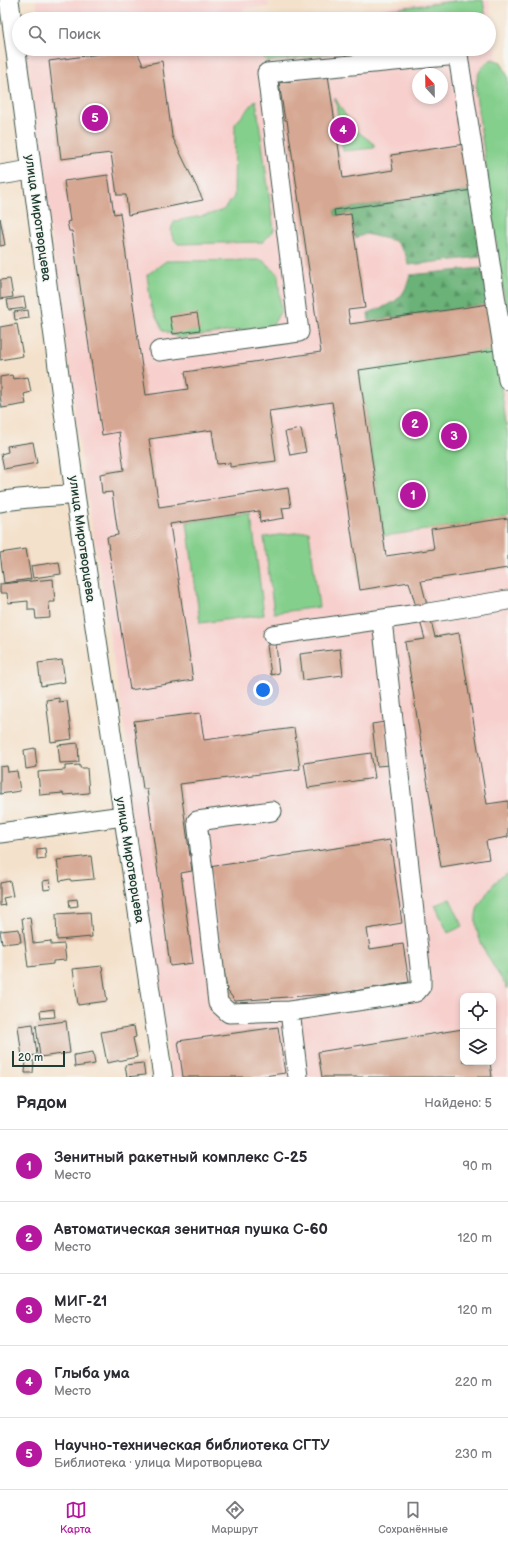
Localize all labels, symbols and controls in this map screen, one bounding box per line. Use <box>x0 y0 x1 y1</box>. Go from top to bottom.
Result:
search box <box>12 12 496 56</box>
icon: search <box>26 23 48 45</box>
text: Поиск <box>58 25 101 44</box>
north arrow <box>412 68 448 104</box>
pin: 5 <box>82 103 108 133</box>
pin: 4 <box>330 115 356 145</box>
street label: улица Миротворцева <box>21 154 55 283</box>
pin: 2 <box>402 409 428 439</box>
pin: 3 <box>441 421 467 451</box>
street label: улица Миротворцева <box>65 475 99 604</box>
pin: 1 <box>400 480 426 510</box>
your location <box>253 680 273 700</box>
street label: улица Миротворцева <box>112 796 148 925</box>
map controls <box>460 993 496 1065</box>
button: locate <box>460 993 496 1029</box>
button: layers <box>460 1029 496 1065</box>
scale bar <box>12 1049 65 1068</box>
text: 20 m <box>18 1051 43 1064</box>
text: Рядом <box>16 1093 67 1113</box>
text: Найдено: 5 <box>424 1095 492 1111</box>
text: Зенитный ракетный комплекс С-25 <box>54 1148 307 1167</box>
text: 1 <box>26 1158 32 1174</box>
text: 90 m <box>463 1158 492 1174</box>
text: Место <box>54 1167 91 1183</box>
text: Автоматическая зенитная пушка С-60 <box>54 1220 328 1239</box>
text: 2 <box>25 1230 33 1246</box>
text: 120 m <box>457 1230 492 1246</box>
text: Место <box>54 1239 91 1255</box>
text: МИГ-21 <box>54 1292 107 1311</box>
text: 3 <box>25 1302 33 1318</box>
text: 120 m <box>457 1302 492 1318</box>
text: Место <box>54 1311 91 1327</box>
text: Глыба ума <box>54 1364 129 1383</box>
text: 4 <box>25 1374 33 1390</box>
text: 220 m <box>455 1374 492 1390</box>
text: Место <box>54 1383 91 1399</box>
text: Научно-техническая библиотека СГТУ <box>54 1436 330 1455</box>
text: 5 <box>25 1446 33 1462</box>
text: 230 m <box>455 1446 492 1462</box>
text: Библиотека · улица Миротворцева <box>54 1455 263 1471</box>
tab: Карта <box>60 1499 91 1536</box>
tab: Маршрут <box>211 1499 258 1536</box>
tab: Сохранённые <box>378 1499 448 1536</box>

